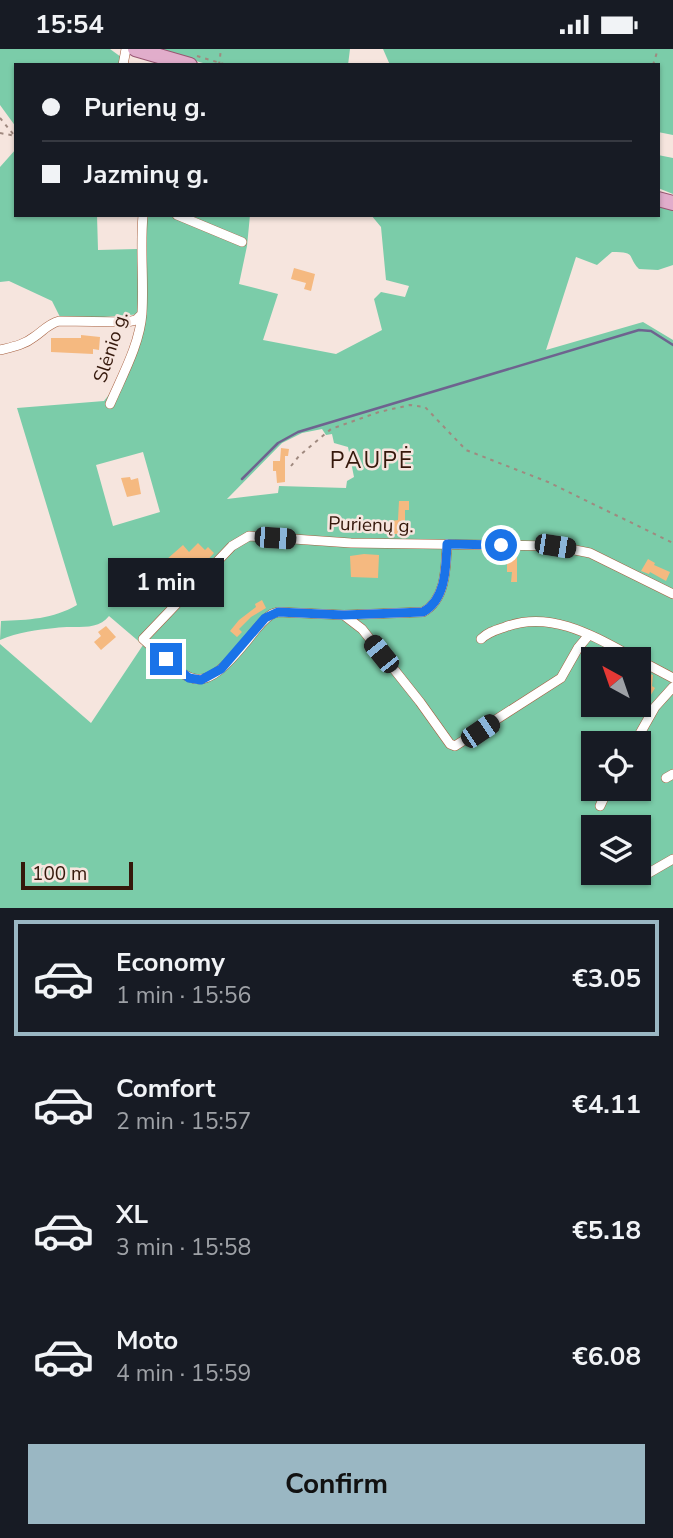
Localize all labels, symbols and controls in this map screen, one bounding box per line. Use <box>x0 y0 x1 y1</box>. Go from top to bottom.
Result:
text: 15:54 <box>35 7 104 42</box>
text: Purienų g. <box>84 90 206 125</box>
text: Jazminų g. <box>84 157 209 192</box>
street label: Slėnio g. <box>87 308 135 386</box>
district label: PAUPĖ <box>330 445 414 476</box>
street label: Purienų g. <box>328 511 414 539</box>
car <box>254 526 297 550</box>
route start <box>485 529 517 561</box>
car <box>533 532 578 560</box>
callout: 1 min <box>108 557 224 607</box>
text: 1 min <box>136 567 196 598</box>
car <box>360 631 403 677</box>
route end <box>150 643 182 675</box>
north arrow <box>581 647 651 717</box>
map controls <box>581 647 651 885</box>
car <box>457 711 504 751</box>
button: locate <box>581 731 651 801</box>
button: layers <box>581 815 651 885</box>
scale bar <box>21 859 133 891</box>
text: 100 m <box>32 861 87 887</box>
text: Economy <box>116 945 225 980</box>
icon: car <box>32 947 95 1010</box>
text: €3.05 <box>572 961 641 996</box>
text: 1 min · 15:56 <box>116 980 251 1011</box>
text: Comfort <box>116 1071 216 1106</box>
icon: car <box>32 1073 95 1136</box>
text: €4.11 <box>572 1087 641 1122</box>
text: 2 min · 15:57 <box>116 1106 251 1137</box>
text: XL <box>116 1197 148 1232</box>
icon: car <box>32 1199 95 1262</box>
text: €5.18 <box>572 1213 641 1248</box>
text: 3 min · 15:58 <box>116 1232 251 1263</box>
text: Moto <box>116 1323 178 1358</box>
icon: car <box>32 1325 95 1388</box>
text: €6.08 <box>572 1339 641 1374</box>
text: 4 min · 15:59 <box>116 1358 251 1389</box>
button: Confirm <box>28 1444 645 1524</box>

